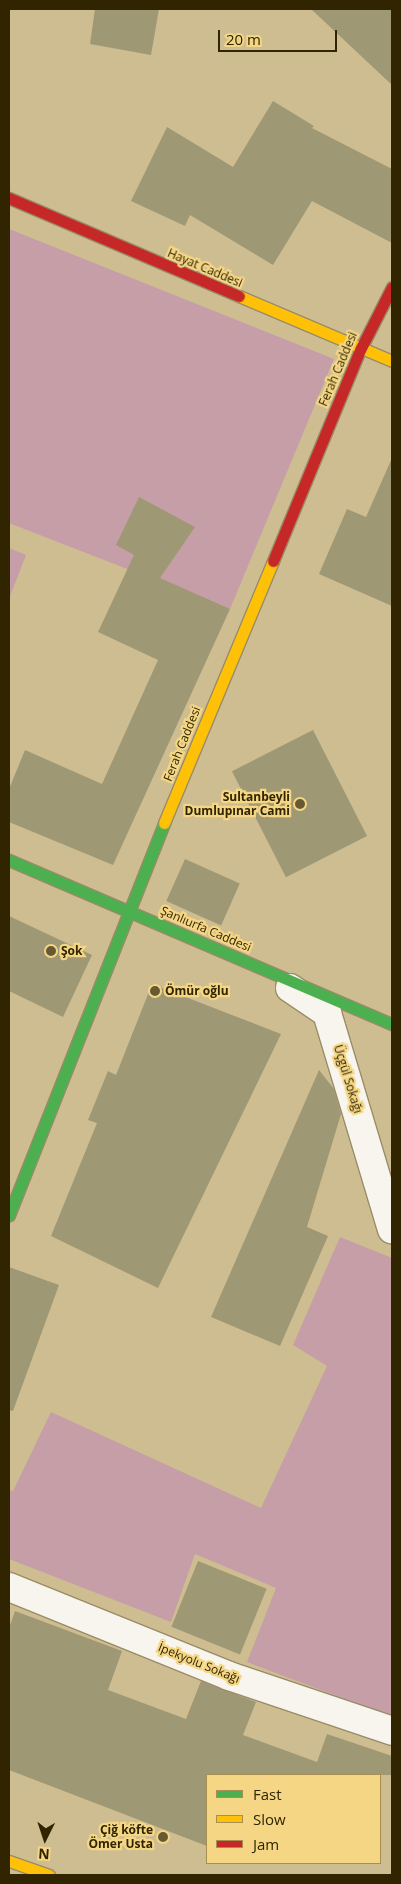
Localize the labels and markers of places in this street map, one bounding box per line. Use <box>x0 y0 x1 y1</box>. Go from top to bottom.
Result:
place label: Sultanbeyli Dumlupınar Cami <box>185 790 290 818</box>
marker: Sultanbeyli Dumlupınar Cami <box>294 798 306 810</box>
place label: Şok <box>61 944 82 958</box>
marker: Şok <box>45 945 57 957</box>
place label: Ömür oğlu <box>165 984 229 998</box>
marker: Ömür oğlu <box>149 985 161 997</box>
place label: Çiğ köfte Ömer Usta <box>89 1823 153 1851</box>
marker: Çiğ köfte Ömer Usta <box>157 1831 169 1843</box>

